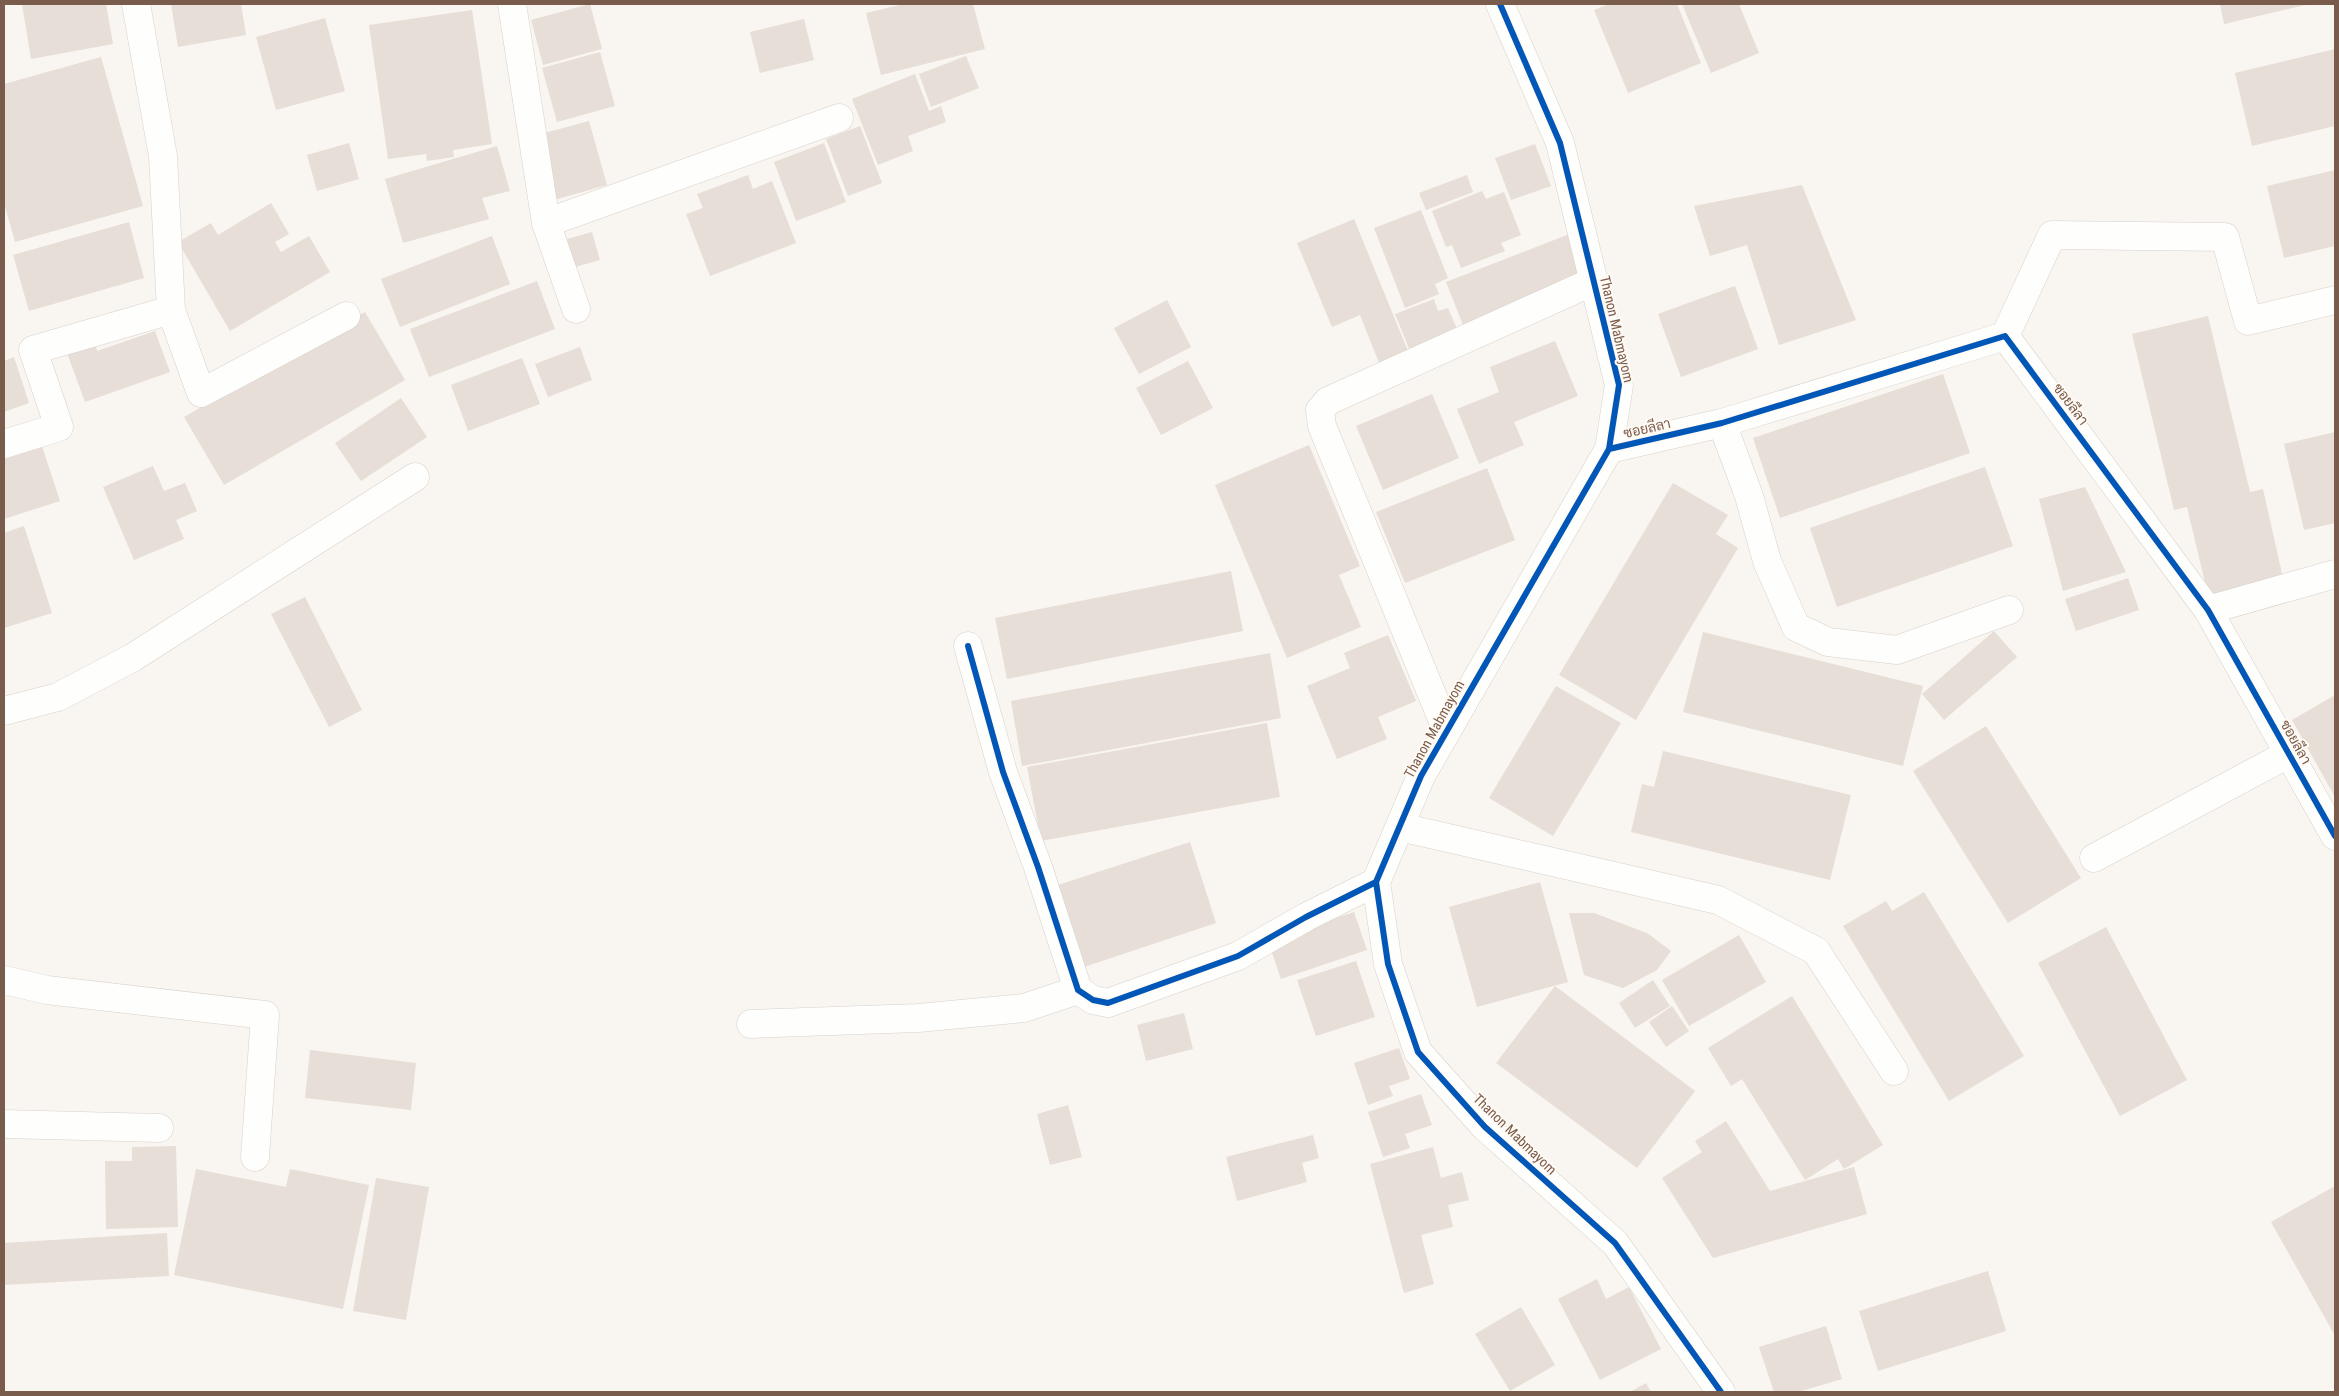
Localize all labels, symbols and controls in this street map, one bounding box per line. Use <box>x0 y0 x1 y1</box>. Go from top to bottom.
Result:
street label: Thanon Mabmayom <box>1597 274 1637 384</box>
street label: ซอยลีลา <box>2050 379 2093 428</box>
street label: ซอยลีลา <box>1622 414 1672 441</box>
street label: Thanon Mabmayom <box>1401 677 1467 781</box>
street label: ซอยลีลา <box>2277 717 2315 767</box>
street label: Thanon Mabmayom <box>1470 1090 1560 1178</box>

